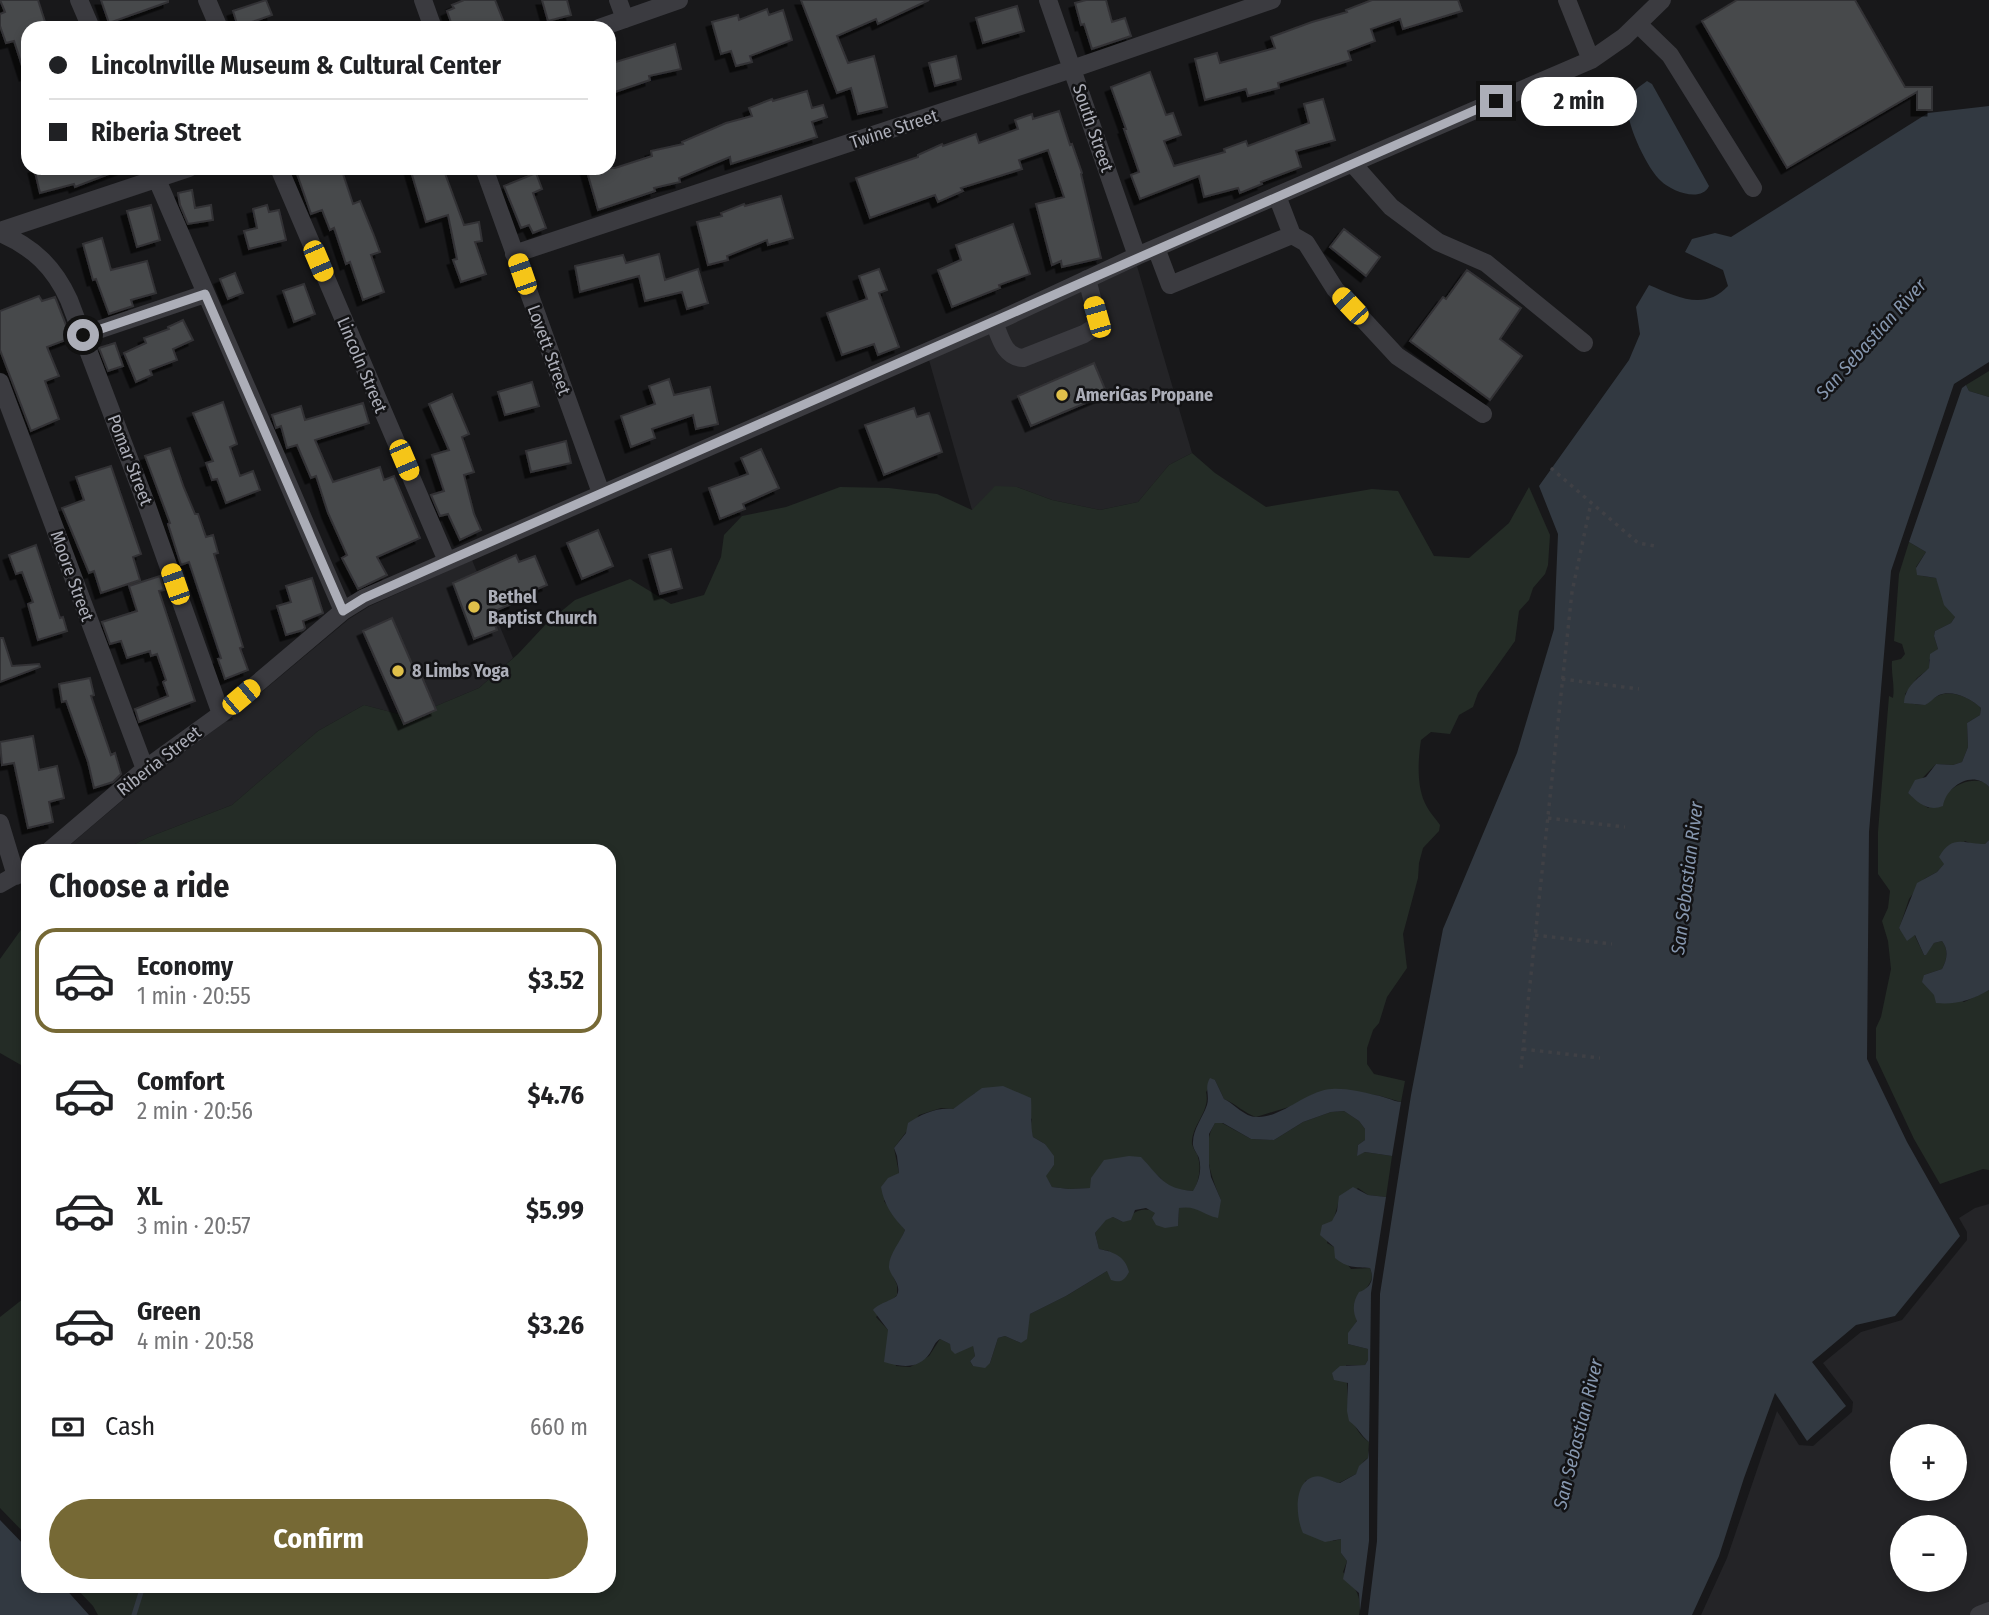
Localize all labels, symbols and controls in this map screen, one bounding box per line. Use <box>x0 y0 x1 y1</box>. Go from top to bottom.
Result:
text: Lincolnville Museum & Cultural Center <box>91 50 501 81</box>
callout: 2 min <box>1520 76 1636 126</box>
street label: South Street <box>1068 81 1118 175</box>
route end <box>1480 85 1512 117</box>
text: 2 min <box>1554 87 1605 115</box>
street label: Twine Street <box>847 104 941 154</box>
text: Riberia Street <box>91 117 241 148</box>
car <box>301 238 336 284</box>
car <box>506 251 539 297</box>
water label: San Sebastian River <box>1810 273 1932 405</box>
car <box>1328 283 1373 329</box>
car <box>1082 294 1113 340</box>
street label: Lovett Street <box>523 302 575 398</box>
street label: Lincoln Street <box>332 314 392 416</box>
route start <box>67 319 99 351</box>
place label: AmeriGas Propane <box>1075 384 1213 406</box>
marker: AmeriGas Propane <box>1054 387 1070 403</box>
street label: Pomar Street <box>103 411 157 509</box>
car <box>387 437 422 483</box>
street label: Moore Street <box>45 528 99 624</box>
car <box>159 561 192 607</box>
place label: Bethel Baptist Church <box>488 586 597 629</box>
marker: Bethel Baptist Church <box>466 599 482 615</box>
place label: 8 Limbs Yoga <box>412 660 509 682</box>
marker: 8 Limbs Yoga <box>390 663 406 679</box>
car <box>219 675 264 719</box>
street label: Riberia Street <box>112 721 206 801</box>
water label: San Sebastian River <box>1666 799 1708 957</box>
text: Choose a ride <box>49 867 230 905</box>
icon: car <box>53 949 116 1012</box>
text: Economy <box>137 951 233 982</box>
text: $3.52 <box>528 965 584 996</box>
text: 1 min · 20:55 <box>137 982 251 1010</box>
icon: car <box>53 1064 116 1127</box>
text: Comfort <box>137 1066 225 1097</box>
text: $4.76 <box>528 1080 584 1111</box>
text: 2 min · 20:56 <box>137 1097 253 1125</box>
icon: car <box>53 1179 116 1242</box>
text: XL <box>137 1181 163 1212</box>
text: $5.99 <box>526 1195 584 1226</box>
text: 3 min · 20:57 <box>137 1212 251 1240</box>
icon: car <box>53 1294 116 1357</box>
text: Green <box>137 1296 201 1327</box>
text: $3.26 <box>527 1310 584 1341</box>
text: 4 min · 20:58 <box>137 1327 254 1355</box>
water label: San Sebastian River <box>1548 1355 1608 1512</box>
icon: cash <box>49 1408 87 1446</box>
text: Cash <box>105 1411 155 1442</box>
text: 660 m <box>530 1413 588 1441</box>
map controls <box>1890 1424 1967 1592</box>
button: + <box>1890 1424 1967 1501</box>
button: Confirm <box>49 1499 588 1579</box>
button: − <box>1890 1515 1967 1592</box>

